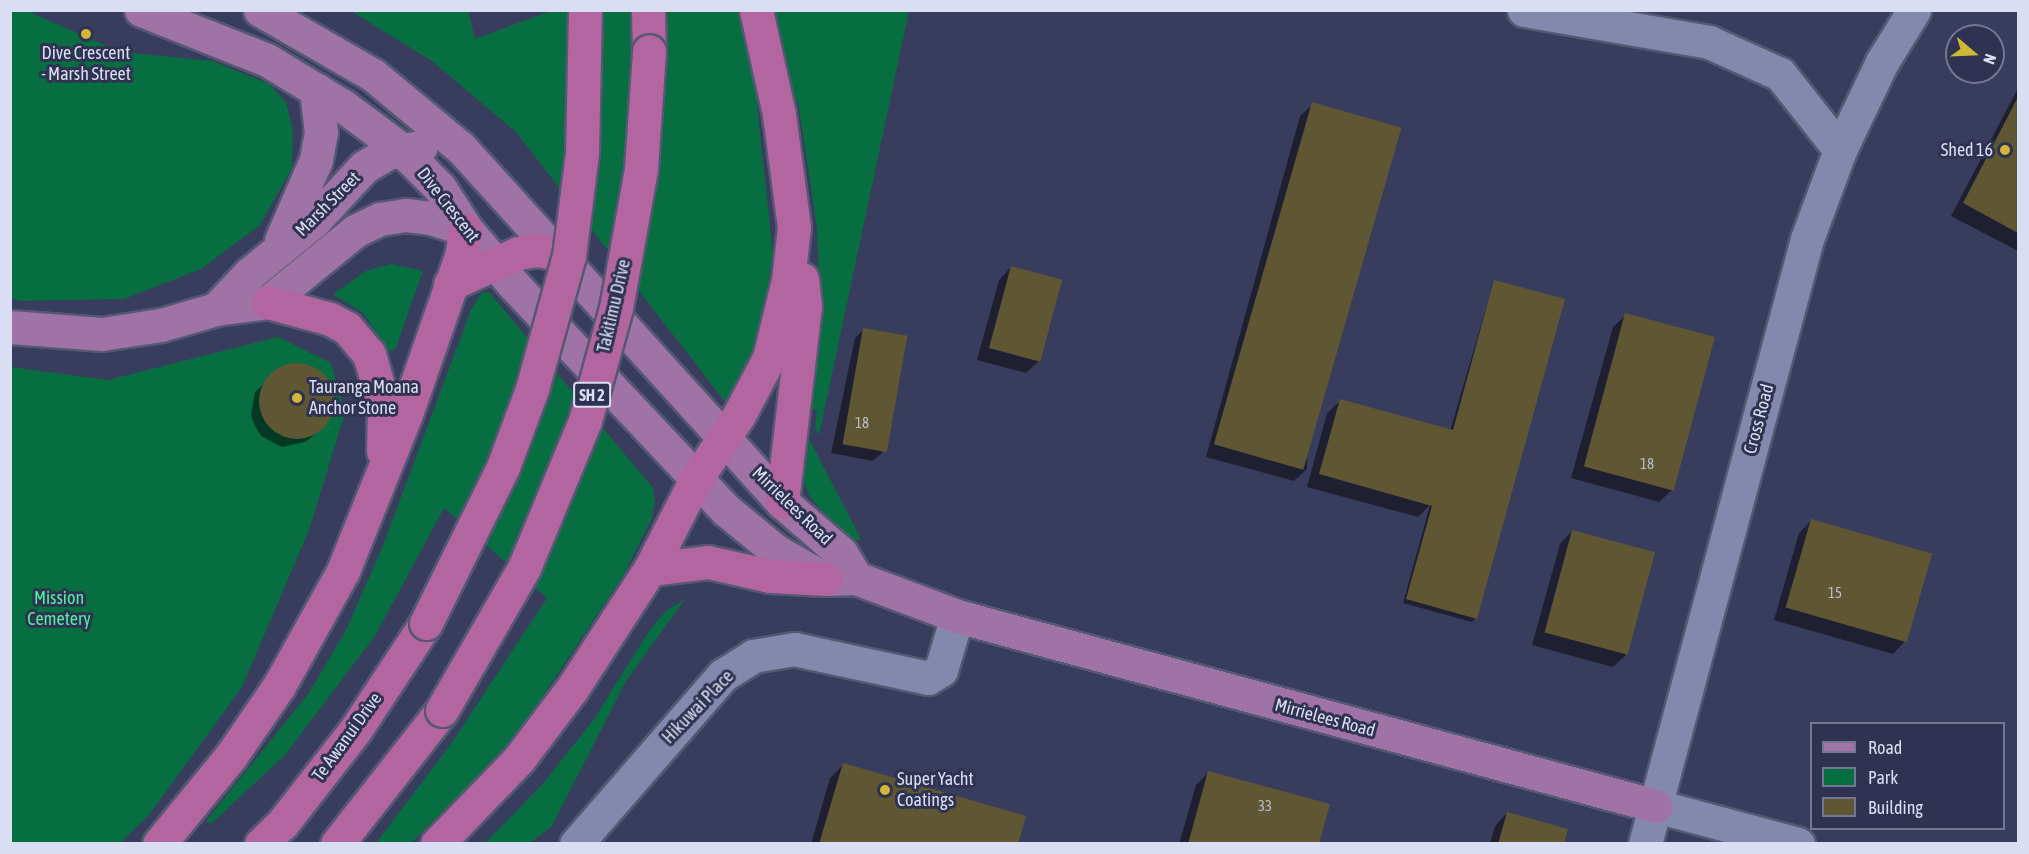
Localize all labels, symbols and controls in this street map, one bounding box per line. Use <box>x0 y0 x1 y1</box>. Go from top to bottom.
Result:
north arrow <box>1945 24 2005 84</box>
marker: Dive Crescent - Marsh Street <box>79 27 93 41</box>
place label: Dive Crescent - Marsh Street <box>41 43 131 86</box>
text: N <box>1980 52 2000 67</box>
place label: Shed 16 <box>1941 139 1993 161</box>
marker: Shed 16 <box>1998 143 2012 157</box>
street label: Dive Crescent <box>412 163 484 247</box>
street label: Marsh Street <box>291 167 365 241</box>
street label: Takitimu Drive <box>593 257 635 355</box>
place label: Tauranga Moana Anchor Stone <box>309 377 419 420</box>
road number: SH 2 <box>572 382 612 408</box>
street label: Cross Road <box>1739 382 1779 456</box>
marker: Tauranga Moana Anchor Stone <box>290 391 304 405</box>
house number: 18 <box>855 414 869 432</box>
house number: 18 <box>1640 455 1654 473</box>
street label: Mirrielees Road <box>747 462 837 550</box>
house number: 15 <box>1828 584 1842 602</box>
park label: Mission Cemetery <box>27 588 91 630</box>
street label: Hikuwai Place <box>658 666 738 748</box>
street label: Te Awanui Drive <box>308 689 386 785</box>
street label: Mirrielees Road <box>1272 694 1378 742</box>
legend <box>1810 722 2005 830</box>
text: Road <box>1868 737 1902 758</box>
text: Park <box>1868 767 1898 788</box>
place label: Super Yacht Coatings <box>897 769 974 812</box>
marker: Super Yacht Coatings <box>878 783 892 797</box>
house number: 33 <box>1258 797 1272 815</box>
text: Building <box>1868 797 1923 818</box>

